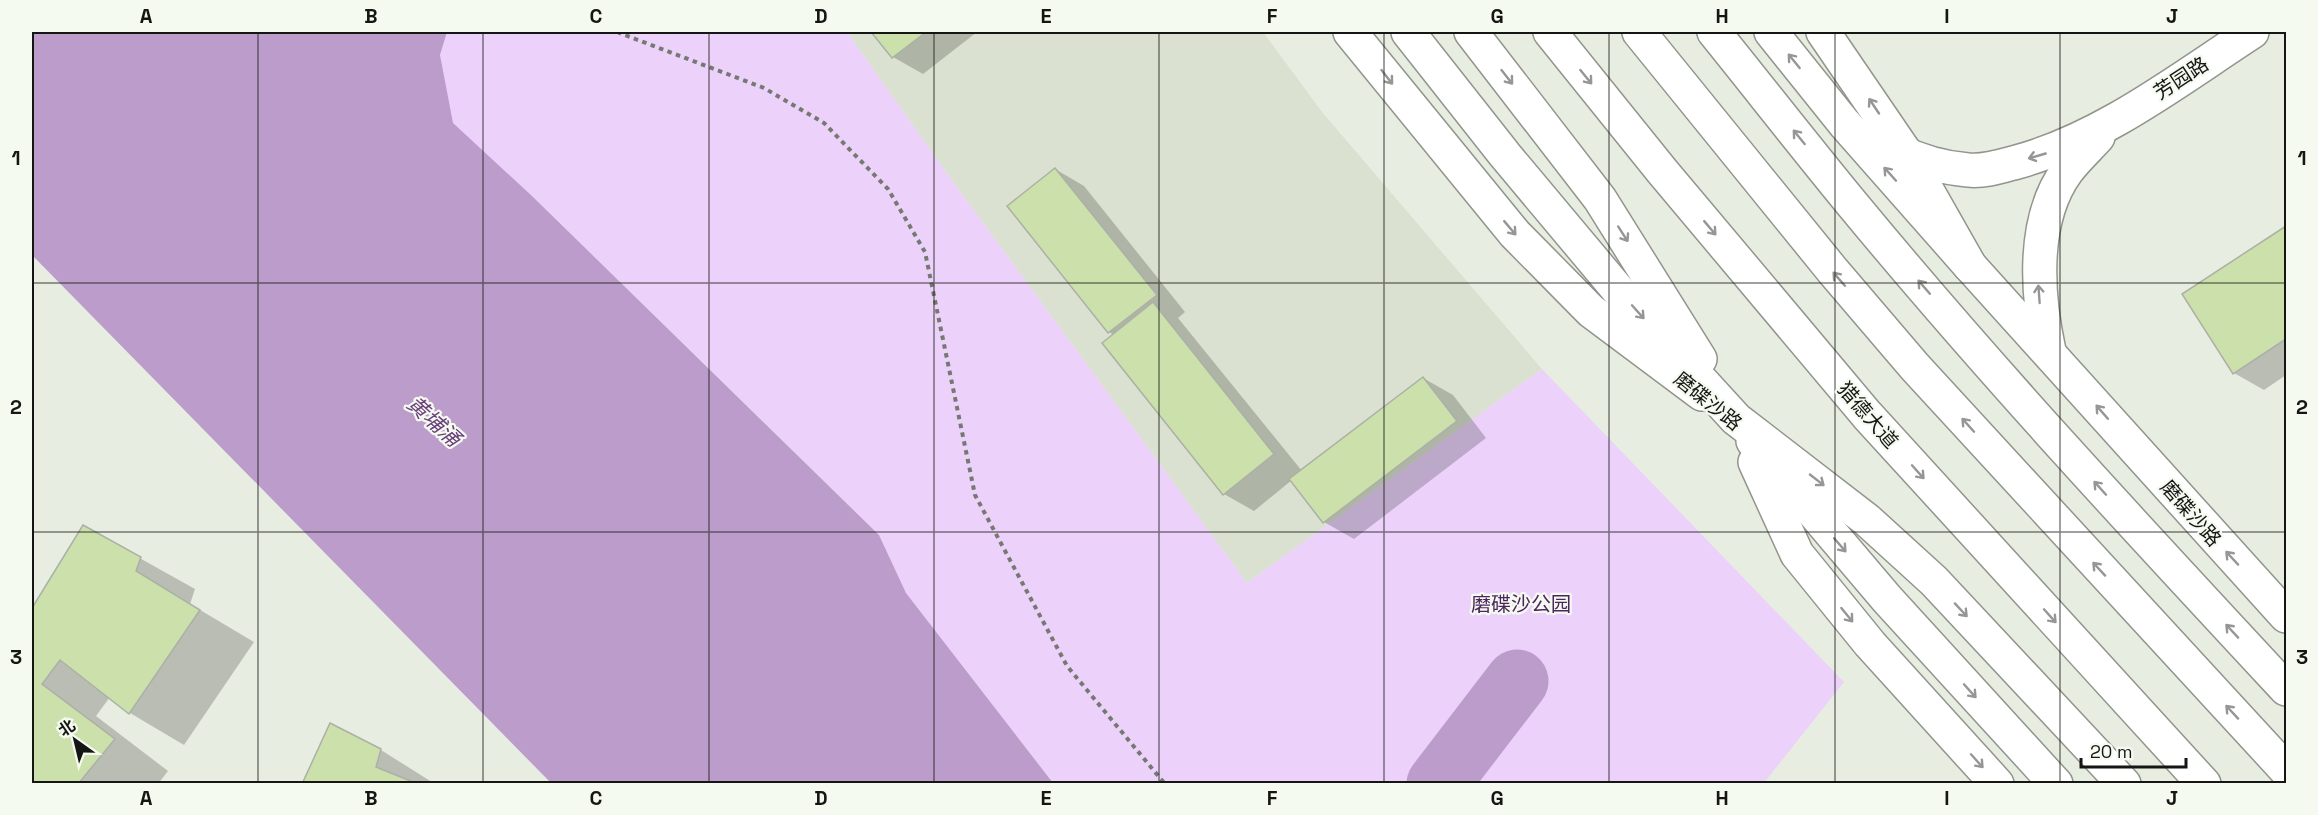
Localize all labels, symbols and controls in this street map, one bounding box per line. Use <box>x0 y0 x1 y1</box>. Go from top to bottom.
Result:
text: A <box>140 3 153 29</box>
text: B <box>364 3 378 29</box>
text: C <box>590 3 603 29</box>
text: D <box>814 3 828 29</box>
text: E <box>1040 3 1052 29</box>
text: F <box>1267 3 1278 29</box>
text: G <box>1490 3 1504 29</box>
text: H <box>1715 3 1729 29</box>
text: I <box>1944 3 1950 29</box>
text: J <box>2166 3 2178 29</box>
street label: 芳园路 <box>2149 51 2213 105</box>
one-way arrow <box>1788 53 1801 69</box>
one-way arrow <box>1380 69 1393 85</box>
one-way arrow <box>1501 69 1514 85</box>
one-way arrow <box>1580 69 1593 85</box>
one-way arrow <box>1868 99 1880 115</box>
one-way arrow <box>1792 130 1806 145</box>
text: 1 <box>11 145 21 171</box>
text: 1 <box>2297 145 2307 171</box>
one-way arrow <box>2028 151 2047 162</box>
one-way arrow <box>1883 167 1897 182</box>
one-way arrow <box>1504 220 1517 236</box>
one-way arrow <box>1703 220 1716 236</box>
one-way arrow <box>1617 225 1629 242</box>
one-way arrow <box>1832 272 1846 287</box>
one-way arrow <box>1917 279 1930 295</box>
one-way arrow <box>2034 284 2045 304</box>
one-way arrow <box>1631 304 1645 319</box>
street label: 磨碟沙路 <box>1669 366 1747 436</box>
street label: 猎德大道 <box>1832 376 1904 454</box>
water label: 黄埔涌 <box>402 390 468 453</box>
text: 2 <box>10 394 22 420</box>
text: 2 <box>2296 394 2308 420</box>
one-way arrow <box>2096 404 2109 420</box>
one-way arrow <box>1961 418 1975 433</box>
one-way arrow <box>1911 464 1925 479</box>
one-way arrow <box>1808 473 1824 486</box>
street label: 磨碟沙路 <box>2155 474 2227 552</box>
one-way arrow <box>2093 480 2107 495</box>
one-way arrow <box>1833 538 1847 553</box>
one-way arrow <box>2225 551 2239 566</box>
one-way arrow <box>2092 562 2107 577</box>
park label: 磨碟沙公园 <box>1471 591 1571 617</box>
one-way arrow <box>1954 602 1969 617</box>
one-way arrow <box>1840 607 1853 623</box>
one-way arrow <box>2043 608 2057 623</box>
one-way arrow <box>2226 624 2240 639</box>
text: 3 <box>10 644 22 670</box>
text: 3 <box>2296 644 2308 670</box>
one-way arrow <box>1963 683 1977 698</box>
one-way arrow <box>2225 705 2239 720</box>
north arrow <box>45 710 105 770</box>
text: 北 <box>54 715 79 741</box>
scale bar <box>2081 731 2186 769</box>
text: 20 m <box>2090 740 2133 763</box>
one-way arrow <box>1969 753 1983 768</box>
text: A <box>140 785 153 811</box>
text: B <box>364 785 378 811</box>
text: C <box>590 785 603 811</box>
text: D <box>814 785 828 811</box>
text: E <box>1040 785 1052 811</box>
text: F <box>1267 785 1278 811</box>
text: G <box>1490 785 1504 811</box>
text: H <box>1715 785 1729 811</box>
text: I <box>1944 785 1950 811</box>
text: J <box>2166 785 2178 811</box>

